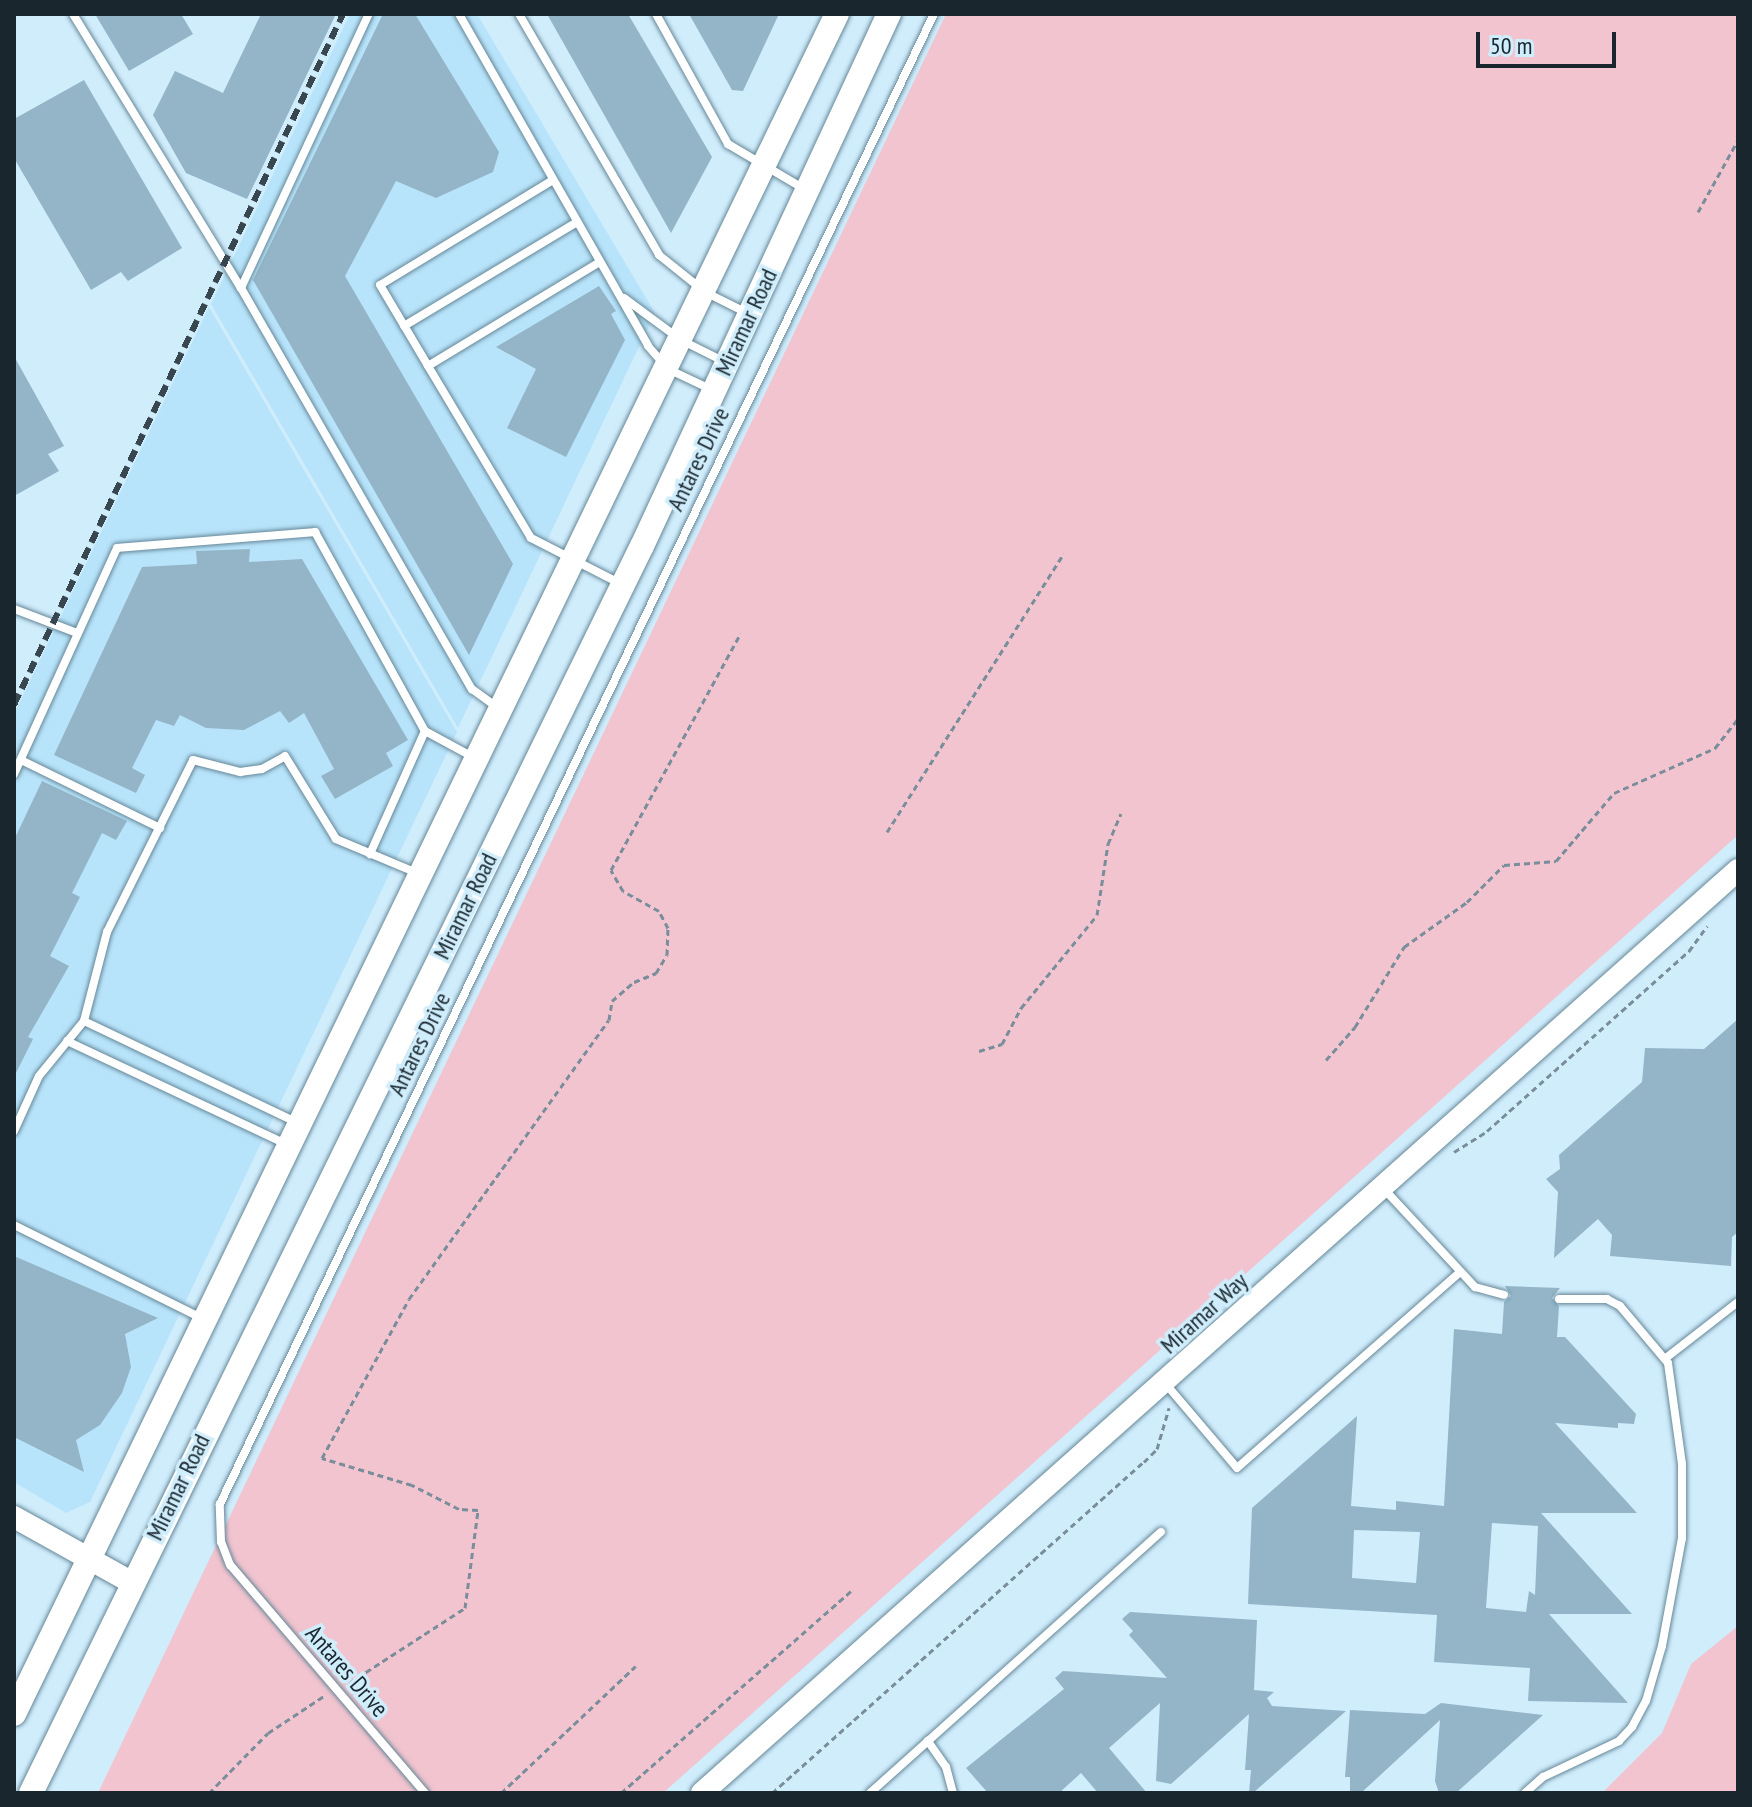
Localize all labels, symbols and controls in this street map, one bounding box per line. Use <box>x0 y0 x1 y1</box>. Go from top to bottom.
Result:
scale bar <box>1480 16 1620 66</box>
text: 50 m <box>1490 30 1532 61</box>
street label: Miramar Road <box>709 264 783 380</box>
street label: Antares Drive <box>661 403 735 515</box>
street label: Miramar Road <box>427 848 503 964</box>
street label: Antares Drive <box>382 988 456 1100</box>
street label: Miramar Way <box>1154 1266 1254 1360</box>
street label: Miramar Road <box>140 1429 216 1545</box>
street label: Antares Drive <box>300 1620 394 1722</box>

